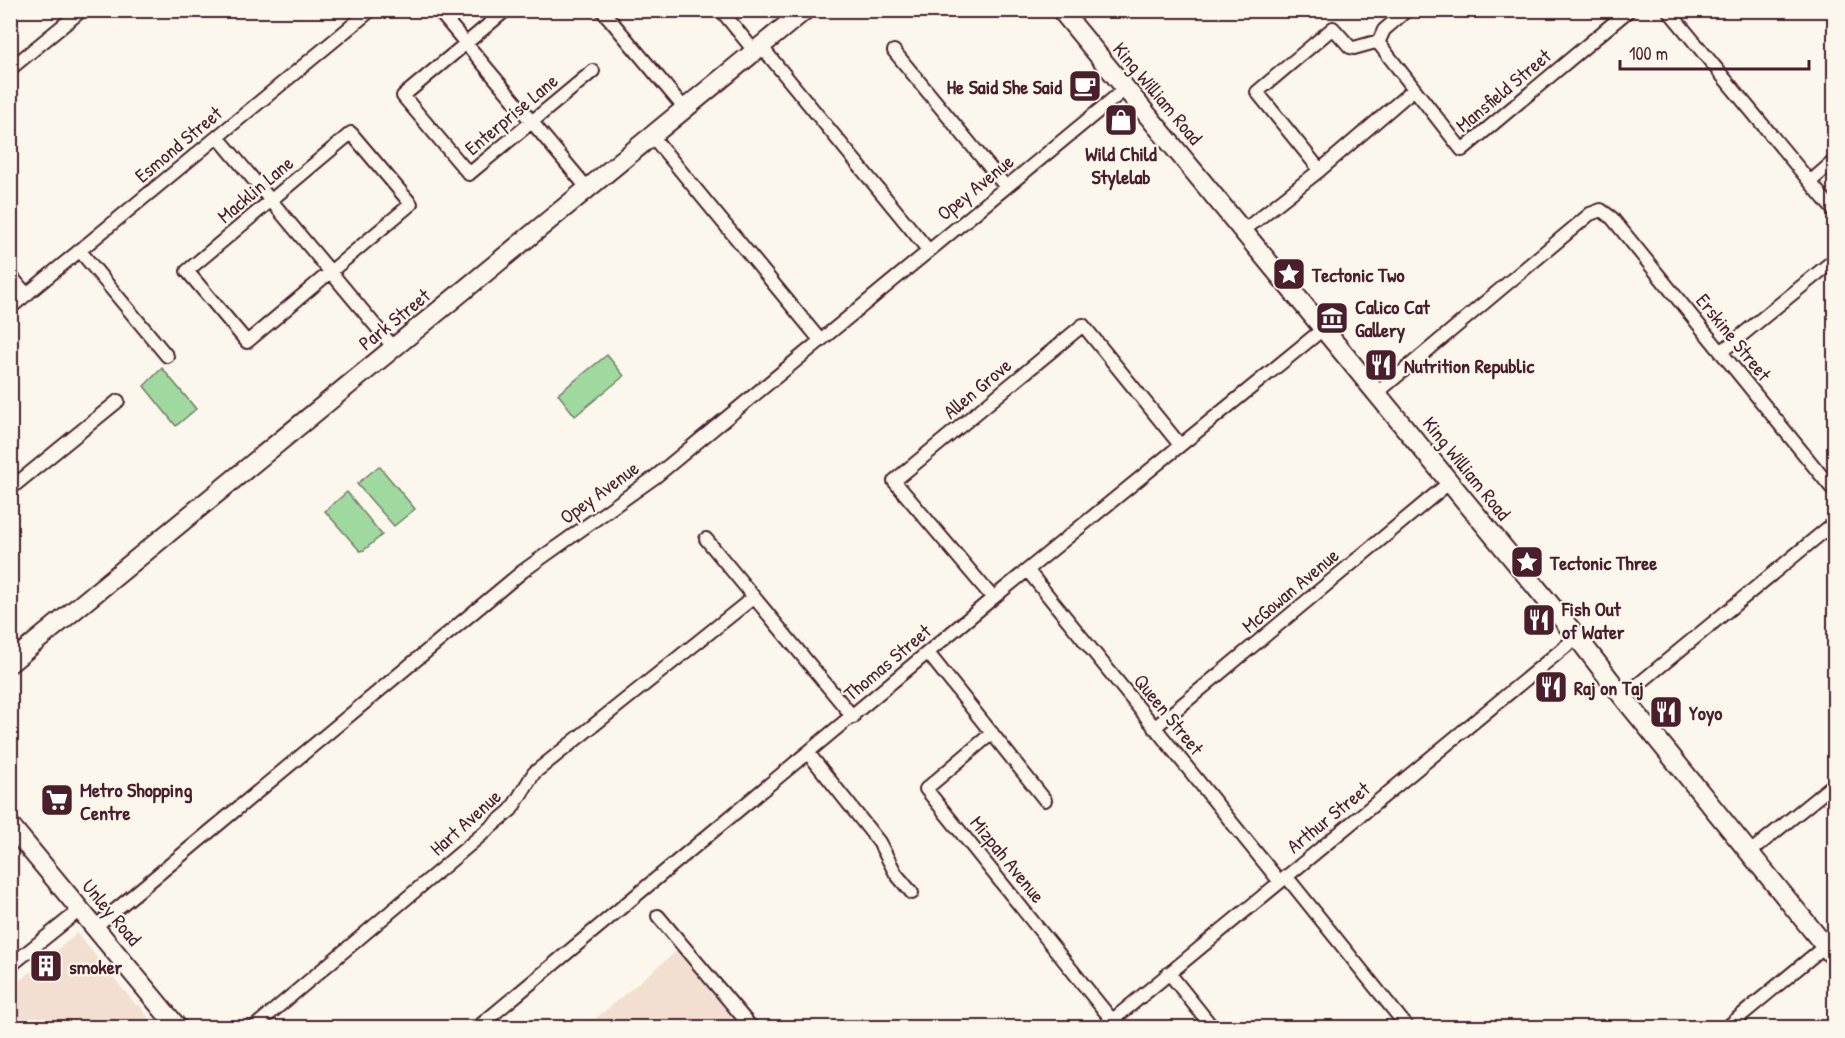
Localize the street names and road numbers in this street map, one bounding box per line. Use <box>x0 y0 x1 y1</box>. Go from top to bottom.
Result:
street label: King William Road <box>1107 36 1209 150</box>
street label: Mansfield Street <box>1450 41 1557 138</box>
street label: Enterprise Lane <box>459 67 563 161</box>
street label: Esmond Street <box>129 99 228 188</box>
street label: Opey Avenue <box>931 148 1019 226</box>
street label: Macklin Lane <box>211 149 299 229</box>
street label: Park Street <box>353 281 436 356</box>
street label: Erskine Street <box>1690 288 1778 387</box>
street label: Allen Grove <box>937 352 1017 424</box>
street label: King William Road <box>1417 410 1517 526</box>
street label: Opey Avenue <box>554 454 644 530</box>
street label: McGowan Avenue <box>1236 541 1344 639</box>
street label: Thomas Street <box>838 617 937 706</box>
street label: Queen Street <box>1128 668 1211 761</box>
street label: Arthur Street <box>1281 774 1376 859</box>
street label: Hart Avenue <box>424 783 506 861</box>
street label: Mizpah Avenue <box>964 810 1052 908</box>
street label: Unley Road <box>76 873 148 951</box>

